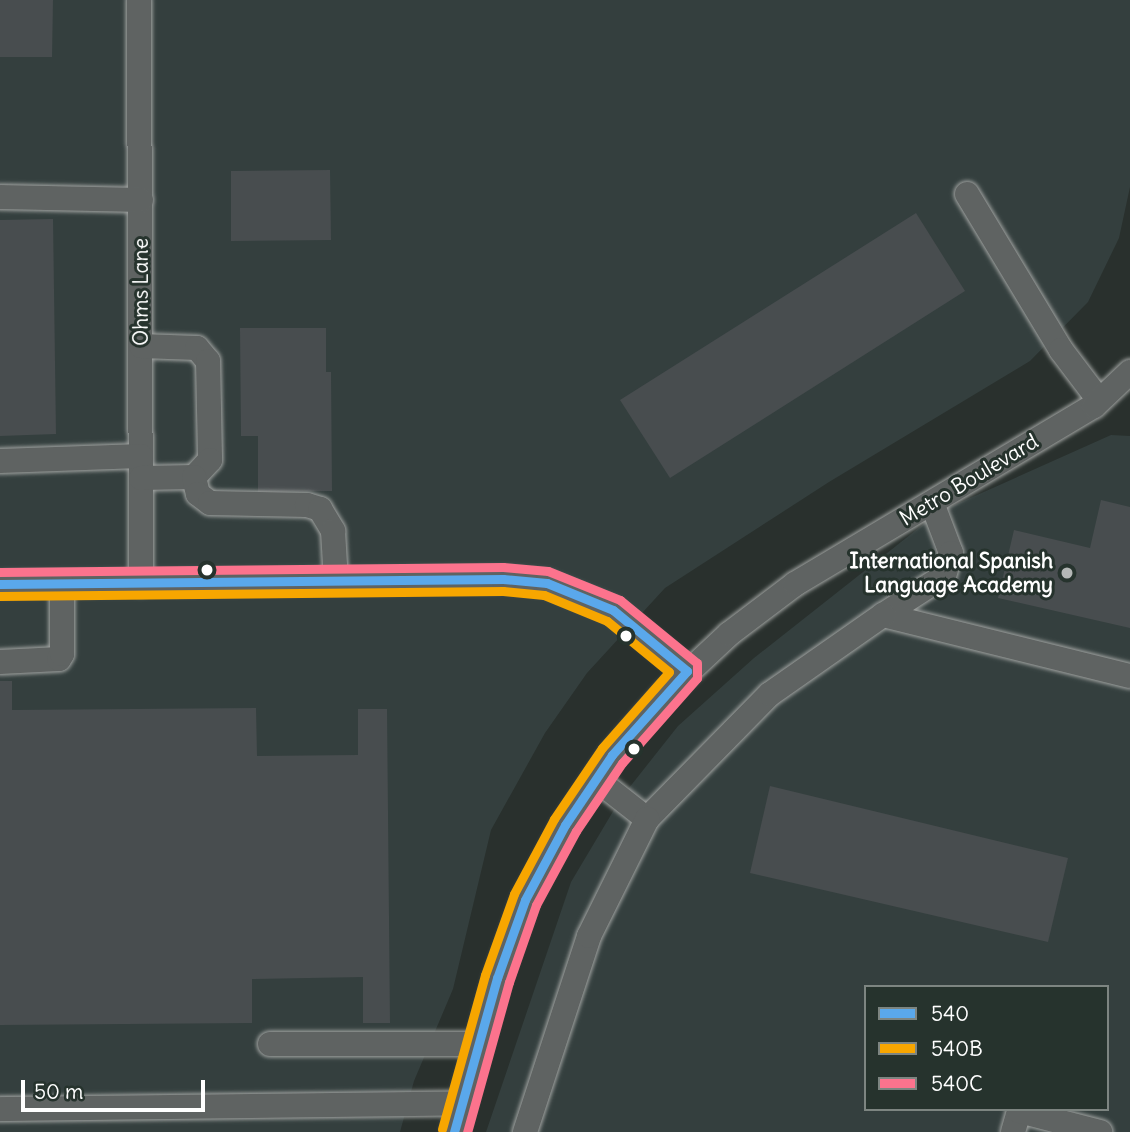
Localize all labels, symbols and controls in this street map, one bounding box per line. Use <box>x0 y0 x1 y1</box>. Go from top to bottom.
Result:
street label: Ohms Lane <box>128 238 154 346</box>
street label: Metro Boulevard <box>895 429 1043 531</box>
place label: International Spanish Language Academy <box>850 548 1053 598</box>
unlabelled marker <box>200 563 214 577</box>
marker: International Spanish Language Academy <box>1059 565 1075 581</box>
unlabelled marker <box>619 629 633 643</box>
unlabelled marker <box>627 742 641 756</box>
legend <box>864 985 1109 1111</box>
text: 540 <box>931 1000 969 1027</box>
text: 540B <box>931 1035 983 1062</box>
scale bar <box>24 1066 208 1110</box>
text: 540C <box>931 1070 983 1097</box>
text: 50 m <box>34 1078 83 1105</box>

